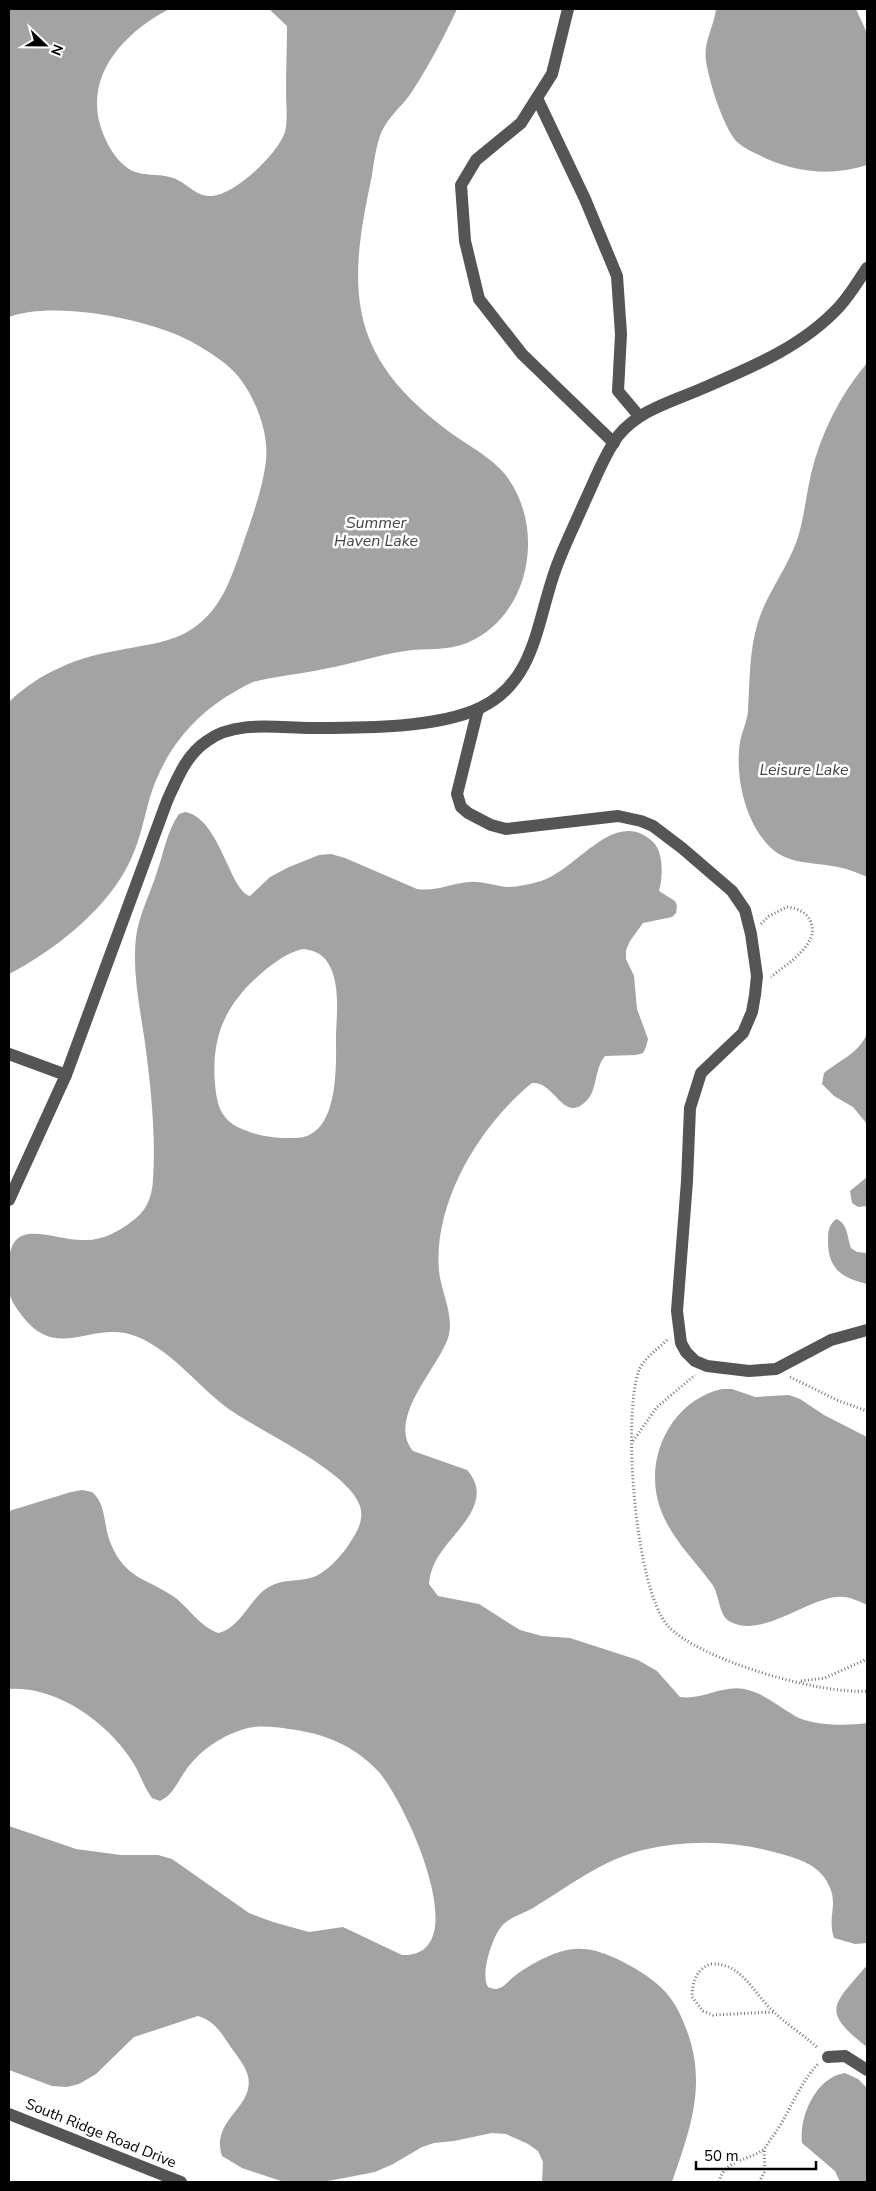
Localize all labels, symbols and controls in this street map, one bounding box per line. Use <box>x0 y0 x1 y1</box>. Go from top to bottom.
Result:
north arrow <box>20 20 70 70</box>
text: N <box>46 41 67 58</box>
water label: Summer Haven Lake <box>334 512 418 552</box>
water label: Leisure Lake <box>759 759 849 781</box>
street label: South Ridge Road Drive <box>23 2094 179 2172</box>
scale bar <box>696 2138 816 2170</box>
text: 50 m <box>704 2146 739 2166</box>

